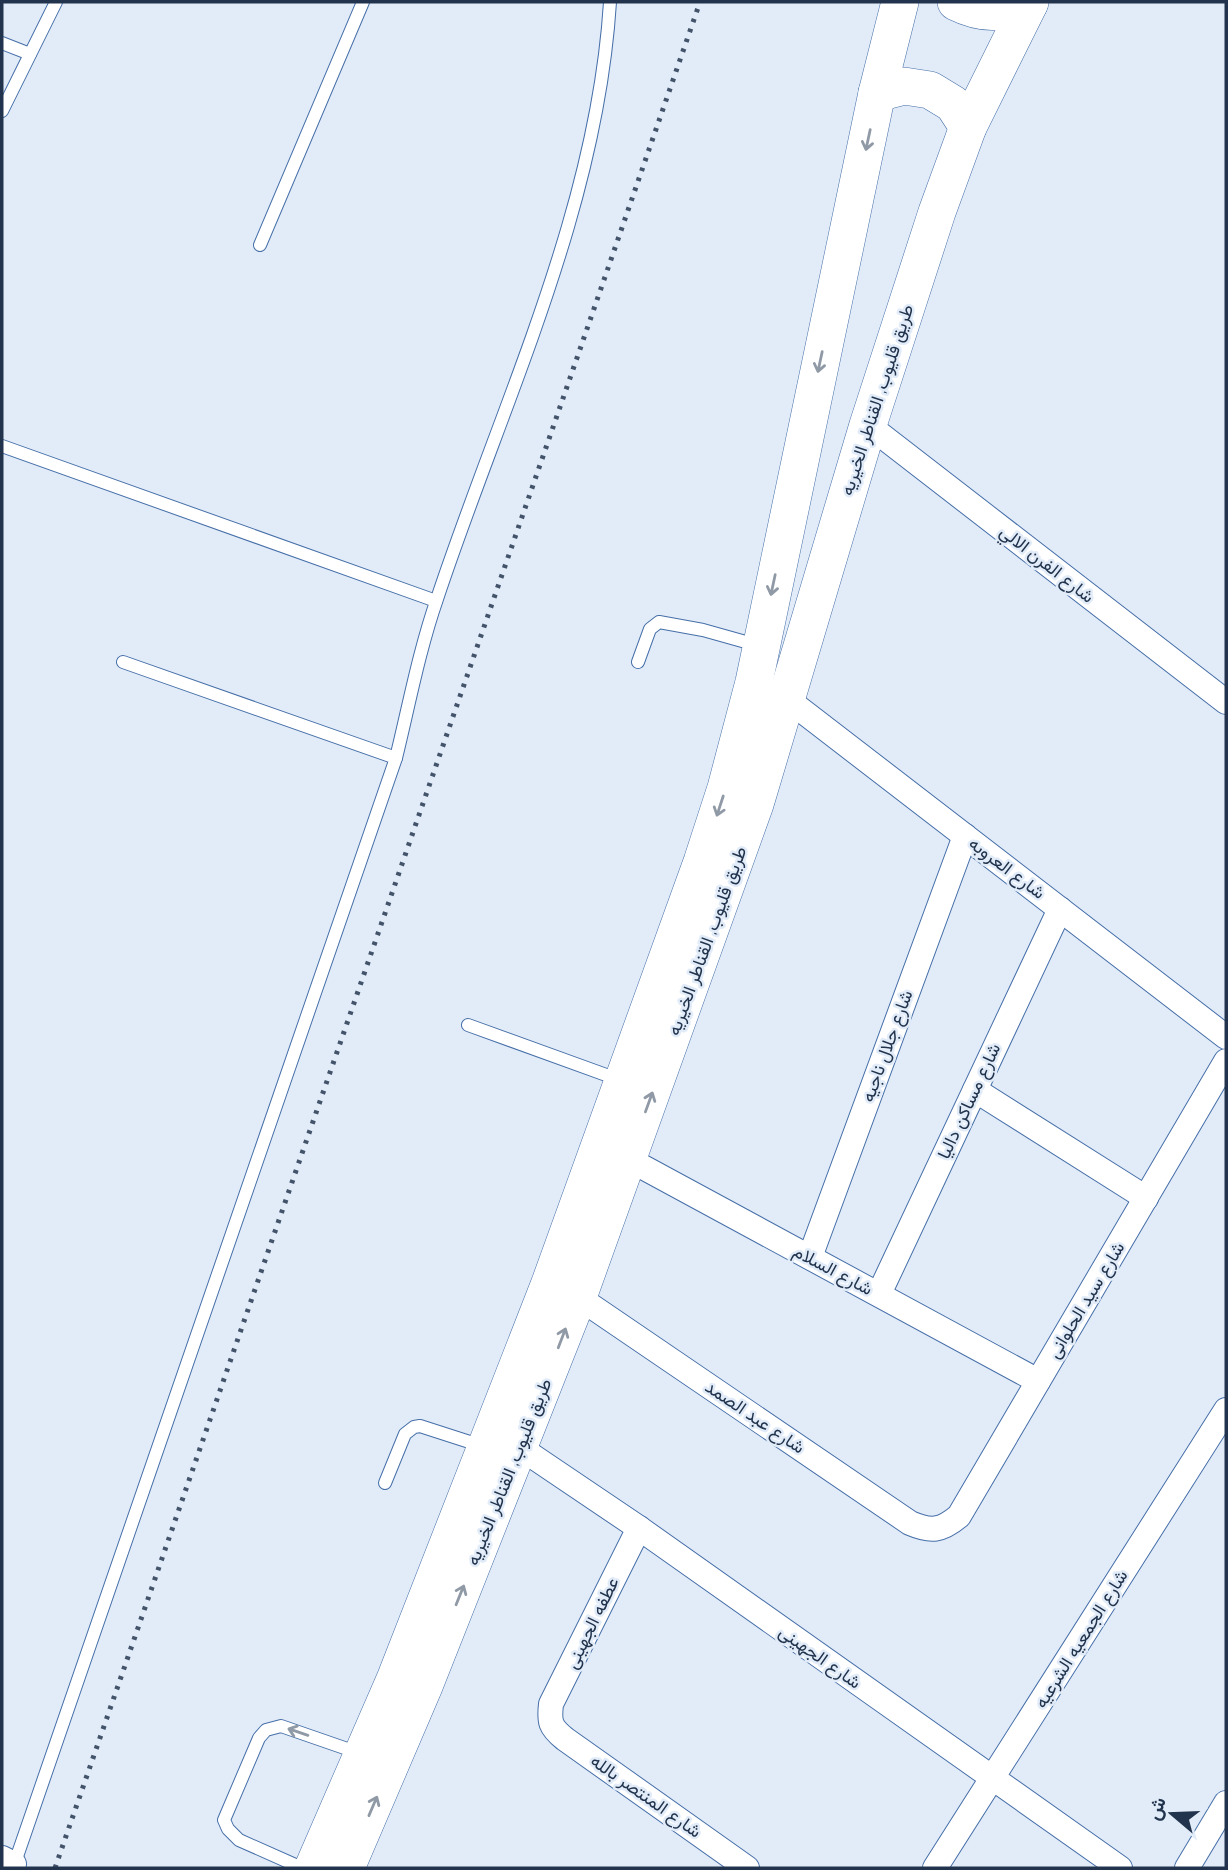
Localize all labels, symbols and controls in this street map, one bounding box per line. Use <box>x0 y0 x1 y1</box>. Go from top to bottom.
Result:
one-way arrow <box>860 128 874 151</box>
street label: طريق قليوب, القناطر الخيريه <box>836 302 918 498</box>
one-way arrow <box>813 350 827 373</box>
street label: شارع الفرن الالي <box>993 520 1099 611</box>
one-way arrow <box>766 573 780 596</box>
one-way arrow <box>713 795 726 817</box>
street label: شارع العروبه <box>964 832 1049 905</box>
street label: طريق قليوب, القناطر الخيريه <box>663 843 751 1039</box>
street label: شارع جلال ناجيه <box>857 987 918 1105</box>
street label: شارع مساكن داليا <box>933 1040 1006 1163</box>
one-way arrow <box>644 1091 656 1113</box>
street label: شارع سيد الحلوانى <box>1043 1238 1130 1363</box>
street label: شارع السلام <box>789 1240 877 1301</box>
one-way arrow <box>556 1328 569 1350</box>
street label: طريق قليوب, القناطر الخيريه <box>461 1375 557 1569</box>
street label: شارع عبد الصمد <box>700 1376 809 1459</box>
street label: شارع الجمعيه الشرعيه <box>1030 1566 1133 1713</box>
street label: عطفه الجهينى <box>560 1574 624 1672</box>
one-way arrow <box>454 1585 467 1607</box>
street label: شارع الجهينى <box>774 1621 865 1694</box>
one-way arrow <box>287 1725 309 1737</box>
street label: شارع المنتصر بالله <box>586 1750 706 1843</box>
north arrow <box>1137 1779 1207 1849</box>
text: ش <box>1142 1794 1171 1823</box>
one-way arrow <box>367 1795 380 1817</box>

